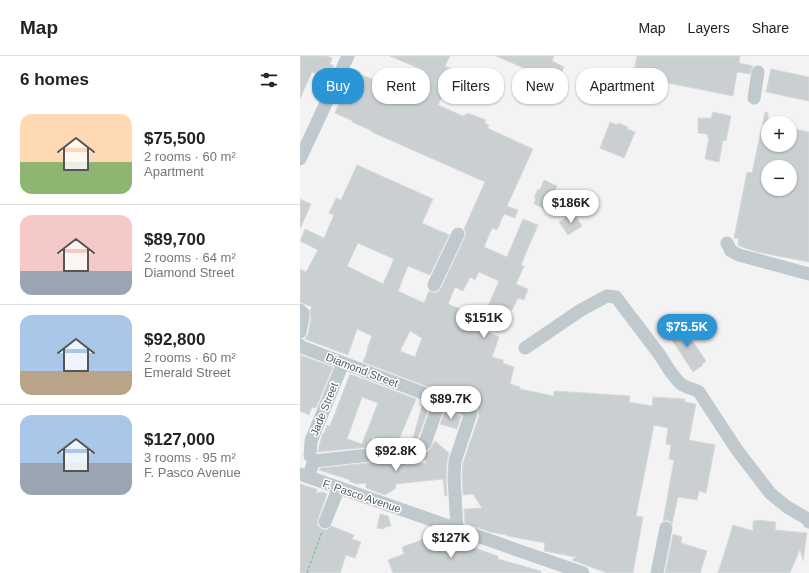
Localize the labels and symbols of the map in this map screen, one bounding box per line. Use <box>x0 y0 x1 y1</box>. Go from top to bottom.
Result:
pin: $186K <box>543 190 599 224</box>
pin: $151K <box>456 305 512 339</box>
pin: $75.5K <box>654 314 720 348</box>
street label: Diamond Street <box>324 351 400 389</box>
street label: Jade Street <box>308 381 340 437</box>
pin: $89.7K <box>418 386 484 420</box>
pin: $92.8K <box>363 438 429 472</box>
street label: F. Pasco Avenue <box>321 477 403 515</box>
pin: $127K <box>423 525 479 559</box>

